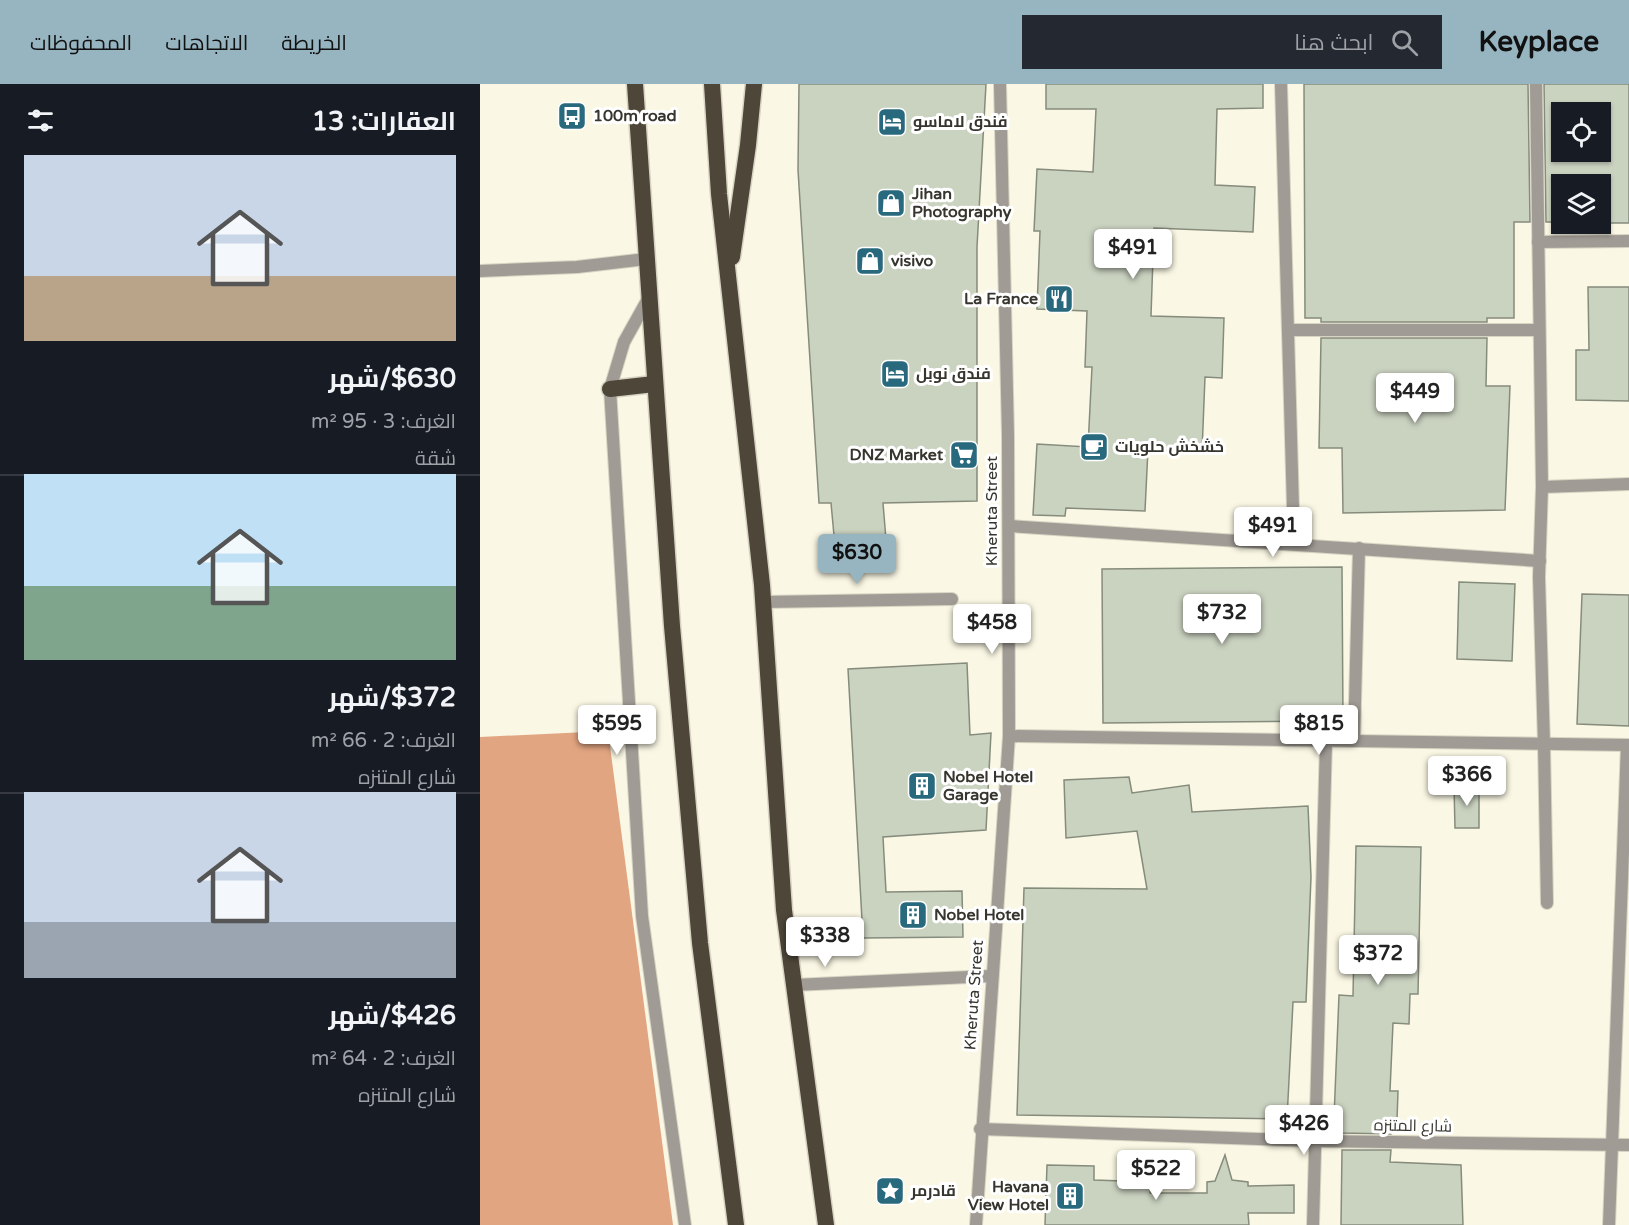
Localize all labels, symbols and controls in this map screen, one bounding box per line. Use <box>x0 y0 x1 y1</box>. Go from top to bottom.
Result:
search box <box>1022 15 1442 69</box>
text: Keyplace <box>1478 25 1599 59</box>
icon: search <box>1388 26 1421 59</box>
text: ابحث هنا <box>1294 30 1373 56</box>
text: المحفوظات <box>30 31 132 56</box>
text: الاتجاهات <box>165 31 248 56</box>
text: الخريطة <box>281 31 347 56</box>
bus stop icon: 100m road <box>556 100 588 132</box>
map controls <box>1551 102 1611 234</box>
button: locate <box>1551 102 1611 162</box>
icon: filters <box>24 104 57 137</box>
text: العقارات: 13 <box>312 106 456 137</box>
place label: 100m road <box>593 106 677 126</box>
hotel icon: فندق لاماسو <box>876 106 908 138</box>
place label: فندق لاماسو <box>913 112 1008 132</box>
button: layers <box>1551 174 1611 234</box>
place label: Jihan Photography <box>911 184 1012 222</box>
shop icon: Jihan Photography <box>875 187 907 219</box>
icon: home <box>186 194 294 302</box>
pin: $491 <box>1097 229 1169 280</box>
text: $491 <box>1108 236 1158 260</box>
shop icon: visivo <box>854 245 886 277</box>
place label: visivo <box>891 251 933 271</box>
restaurant icon: La France <box>1043 283 1075 315</box>
place label: La France <box>964 289 1038 309</box>
hotel icon: فندق نوبل <box>879 358 911 390</box>
text: $630/شهر <box>329 363 456 394</box>
place label: فندق نوبل <box>916 364 991 384</box>
pin: $449 <box>1379 373 1451 424</box>
text: $449 <box>1390 380 1440 404</box>
text: الغرف: 3 · 95 m² <box>311 410 456 434</box>
cafe icon: خشخش حلويات <box>1078 431 1110 463</box>
place label: خشخش حلويات <box>1115 437 1224 457</box>
supermarket icon: DNZ Market <box>948 439 980 471</box>
place label: DNZ Market <box>849 445 944 465</box>
text: شقة <box>415 447 456 471</box>
street label: Kheruta Street <box>982 456 1002 566</box>
pin: $491 <box>1237 507 1309 558</box>
icon: home <box>186 513 294 621</box>
text: $491 <box>1248 514 1298 538</box>
pin: $630 <box>821 534 893 585</box>
text: $630 <box>832 541 882 565</box>
pin: $732 <box>1186 594 1258 645</box>
text: $732 <box>1197 601 1247 625</box>
pin: $458 <box>956 604 1028 655</box>
text: $458 <box>967 611 1017 635</box>
text: $372/شهر <box>329 682 456 713</box>
pin: $595 <box>581 705 653 756</box>
pin: $815 <box>1283 705 1355 756</box>
text: $595 <box>592 712 642 736</box>
text: $815 <box>1294 712 1344 736</box>
text: الغرف: 2 · 66 m² <box>311 729 456 753</box>
pin: $366 <box>1431 756 1503 807</box>
text: $366 <box>1442 763 1492 787</box>
text: شارع المتنزه <box>358 766 456 790</box>
place label: Nobel Hotel Garage <box>943 767 1033 805</box>
building icon: Nobel Hotel Garage <box>906 770 938 802</box>
icon: home <box>186 831 294 939</box>
building icon: Nobel Hotel <box>897 899 929 931</box>
place label: Nobel Hotel <box>934 905 1024 925</box>
pin: $338 <box>789 917 861 968</box>
text: $338 <box>800 924 850 948</box>
pin: $372 <box>1342 935 1414 986</box>
street label: Kheruta Street <box>960 939 988 1051</box>
text: $372 <box>1353 942 1403 966</box>
text: $426/شهر <box>329 1000 456 1031</box>
text: الغرف: 2 · 64 m² <box>311 1047 456 1071</box>
text: شارع المتنزه <box>358 1084 456 1108</box>
pin: $426 <box>1268 1105 1340 1156</box>
text: $426 <box>1279 1112 1329 1136</box>
street label: شارع المتنزه <box>1374 1115 1452 1138</box>
pin: $522 <box>1120 1150 1192 1201</box>
text: $522 <box>1131 1157 1181 1181</box>
place icon: قادرمر <box>874 1175 906 1207</box>
place label: Havana View Hotel <box>968 1177 1049 1215</box>
building icon: Havana View Hotel <box>1054 1180 1086 1212</box>
place label: قادرمر <box>910 1181 956 1201</box>

